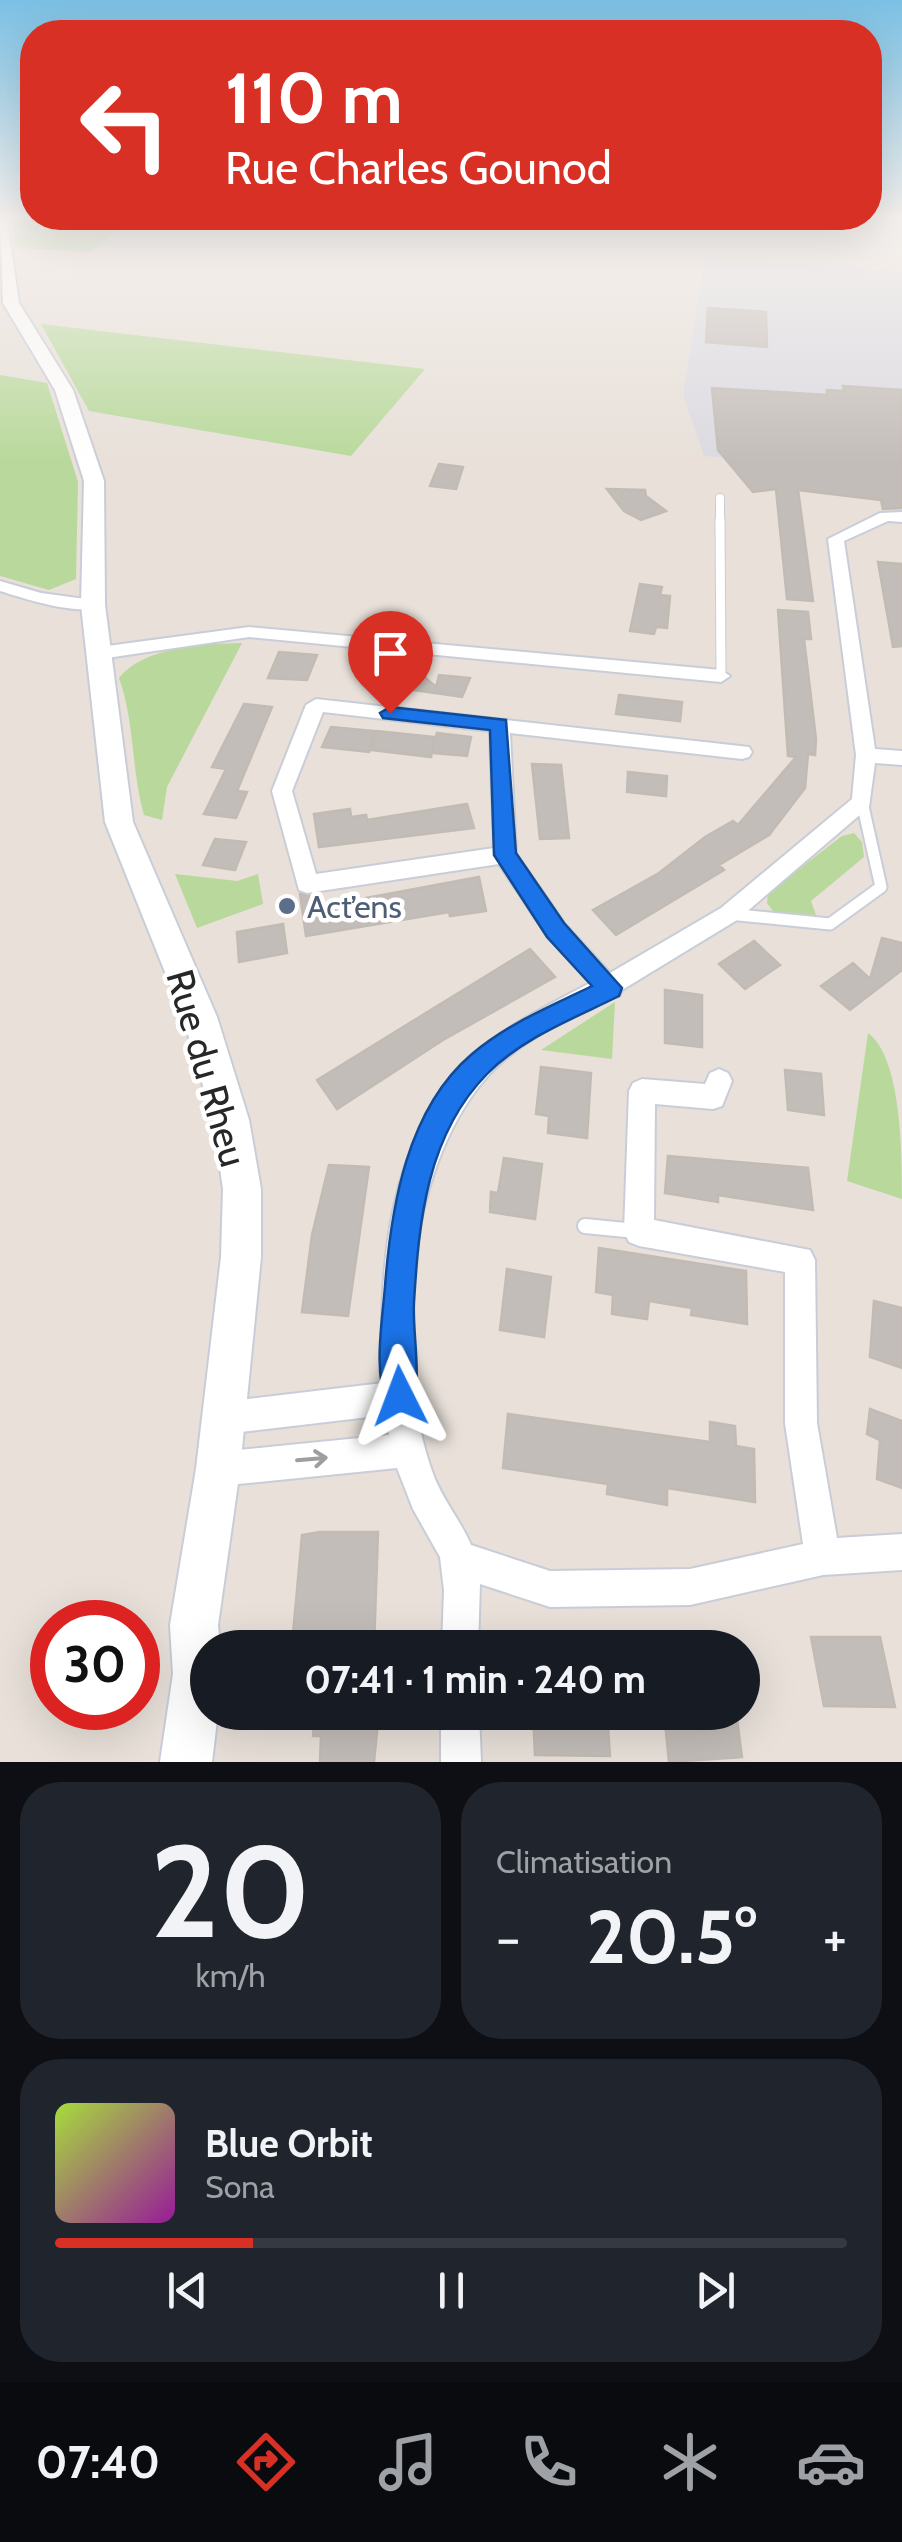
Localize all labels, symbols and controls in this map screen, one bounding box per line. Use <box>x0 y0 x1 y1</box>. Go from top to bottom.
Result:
text: 110 m <box>225 55 403 141</box>
icon: left <box>60 60 190 190</box>
text: Rue Charles Gounod <box>225 141 612 195</box>
pin <box>348 611 433 714</box>
icon: arrive <box>363 626 418 681</box>
place label: Act’ens <box>307 887 402 926</box>
marker: Act’ens <box>276 895 298 917</box>
street label: Rue du Rheu <box>156 964 258 1172</box>
position arrow <box>348 1344 452 1448</box>
one-way arrow <box>295 1449 328 1468</box>
speed limit sign: 30 <box>30 1600 160 1730</box>
text: 07:41 · 1 min · 240 m <box>304 1656 646 1703</box>
text: 20 <box>150 1812 311 1970</box>
text: Climatisation <box>496 1842 672 1881</box>
text: 20.5° <box>586 1891 757 1982</box>
text: − <box>496 1904 520 1971</box>
text: + <box>823 1904 847 1971</box>
text: km/h <box>195 1956 266 1995</box>
text: Blue Orbit <box>205 2120 373 2167</box>
text: Sona <box>205 2167 275 2206</box>
icon: previous <box>160 2263 215 2318</box>
icon: pause <box>424 2263 479 2318</box>
icon: next <box>688 2263 743 2318</box>
icon: directions <box>231 2427 301 2497</box>
icon: music <box>373 2427 443 2497</box>
icon: phone <box>514 2427 584 2497</box>
icon: climate <box>655 2427 725 2497</box>
icon: car <box>796 2427 866 2497</box>
text: 07:40 <box>36 2435 160 2489</box>

